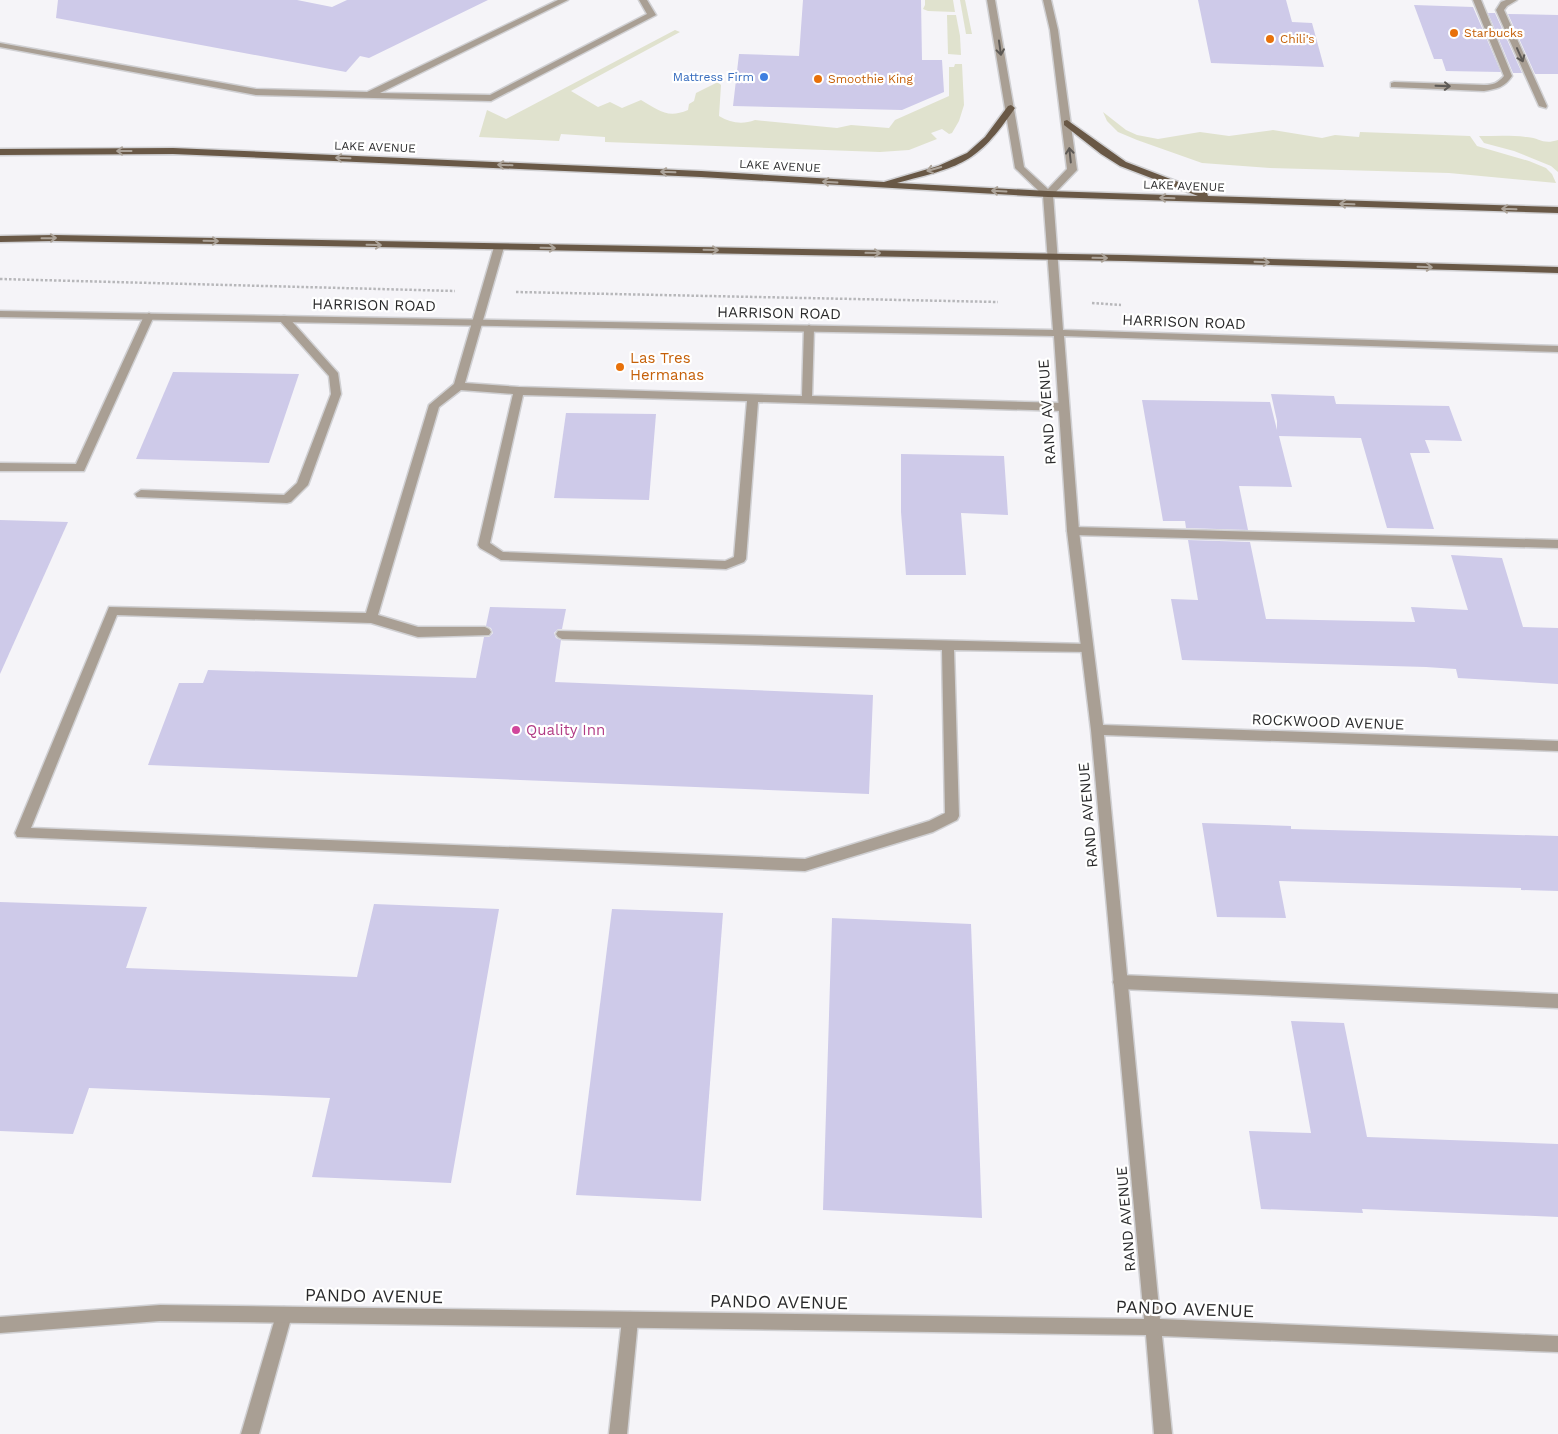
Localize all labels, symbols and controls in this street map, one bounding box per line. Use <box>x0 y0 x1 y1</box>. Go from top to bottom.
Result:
place label: Starbucks <box>1464 26 1523 40</box>
marker: Starbucks <box>1448 27 1460 39</box>
place label: Chili's <box>1280 32 1315 46</box>
marker: Chili's <box>1264 33 1276 45</box>
one-way arrow <box>995 40 1005 56</box>
one-way arrow <box>1515 47 1525 62</box>
place label: Mattress Firm <box>673 70 754 84</box>
marker: Mattress Firm <box>758 71 770 83</box>
place label: Smoothie King <box>828 72 914 86</box>
marker: Smoothie King <box>812 73 824 85</box>
one-way arrow <box>1435 82 1451 91</box>
street label: LAKE AVENUE <box>334 139 416 155</box>
one-way arrow <box>116 146 132 156</box>
one-way arrow <box>1065 147 1075 163</box>
one-way arrow <box>335 154 351 163</box>
street label: LAKE AVENUE <box>739 157 822 175</box>
one-way arrow <box>498 161 514 170</box>
one-way arrow <box>927 164 943 174</box>
one-way arrow <box>660 168 676 177</box>
one-way arrow <box>822 177 838 186</box>
street label: LAKE AVENUE <box>1143 178 1225 194</box>
one-way arrow <box>991 186 1008 196</box>
one-way arrow <box>1160 193 1176 202</box>
one-way arrow <box>1339 199 1355 208</box>
one-way arrow <box>1502 204 1518 213</box>
one-way arrow <box>40 233 56 243</box>
one-way arrow <box>202 236 219 246</box>
one-way arrow <box>365 240 381 249</box>
one-way arrow <box>540 243 556 252</box>
one-way arrow <box>702 246 718 255</box>
one-way arrow <box>864 248 881 258</box>
one-way arrow <box>1091 253 1107 263</box>
one-way arrow <box>1254 257 1270 267</box>
one-way arrow <box>1416 262 1432 271</box>
street label: HARRISON ROAD <box>312 295 436 315</box>
street label: HARRISON ROAD <box>717 303 841 323</box>
street label: HARRISON ROAD <box>1122 311 1246 333</box>
place label: Las Tres Hermanas <box>630 349 704 384</box>
street label: RAND AVENUE <box>1034 359 1060 465</box>
marker: Las Tres Hermanas <box>614 361 626 373</box>
street label: ROCKWOOD AVENUE <box>1251 710 1405 734</box>
place label: Quality Inn <box>526 721 605 739</box>
marker: Quality Inn <box>510 724 522 736</box>
street label: RAND AVENUE <box>1074 762 1102 868</box>
street label: RAND AVENUE <box>1112 1166 1140 1272</box>
street label: PANDO AVENUE <box>305 1284 443 1307</box>
street label: PANDO AVENUE <box>710 1290 848 1313</box>
street label: PANDO AVENUE <box>1115 1296 1255 1321</box>

